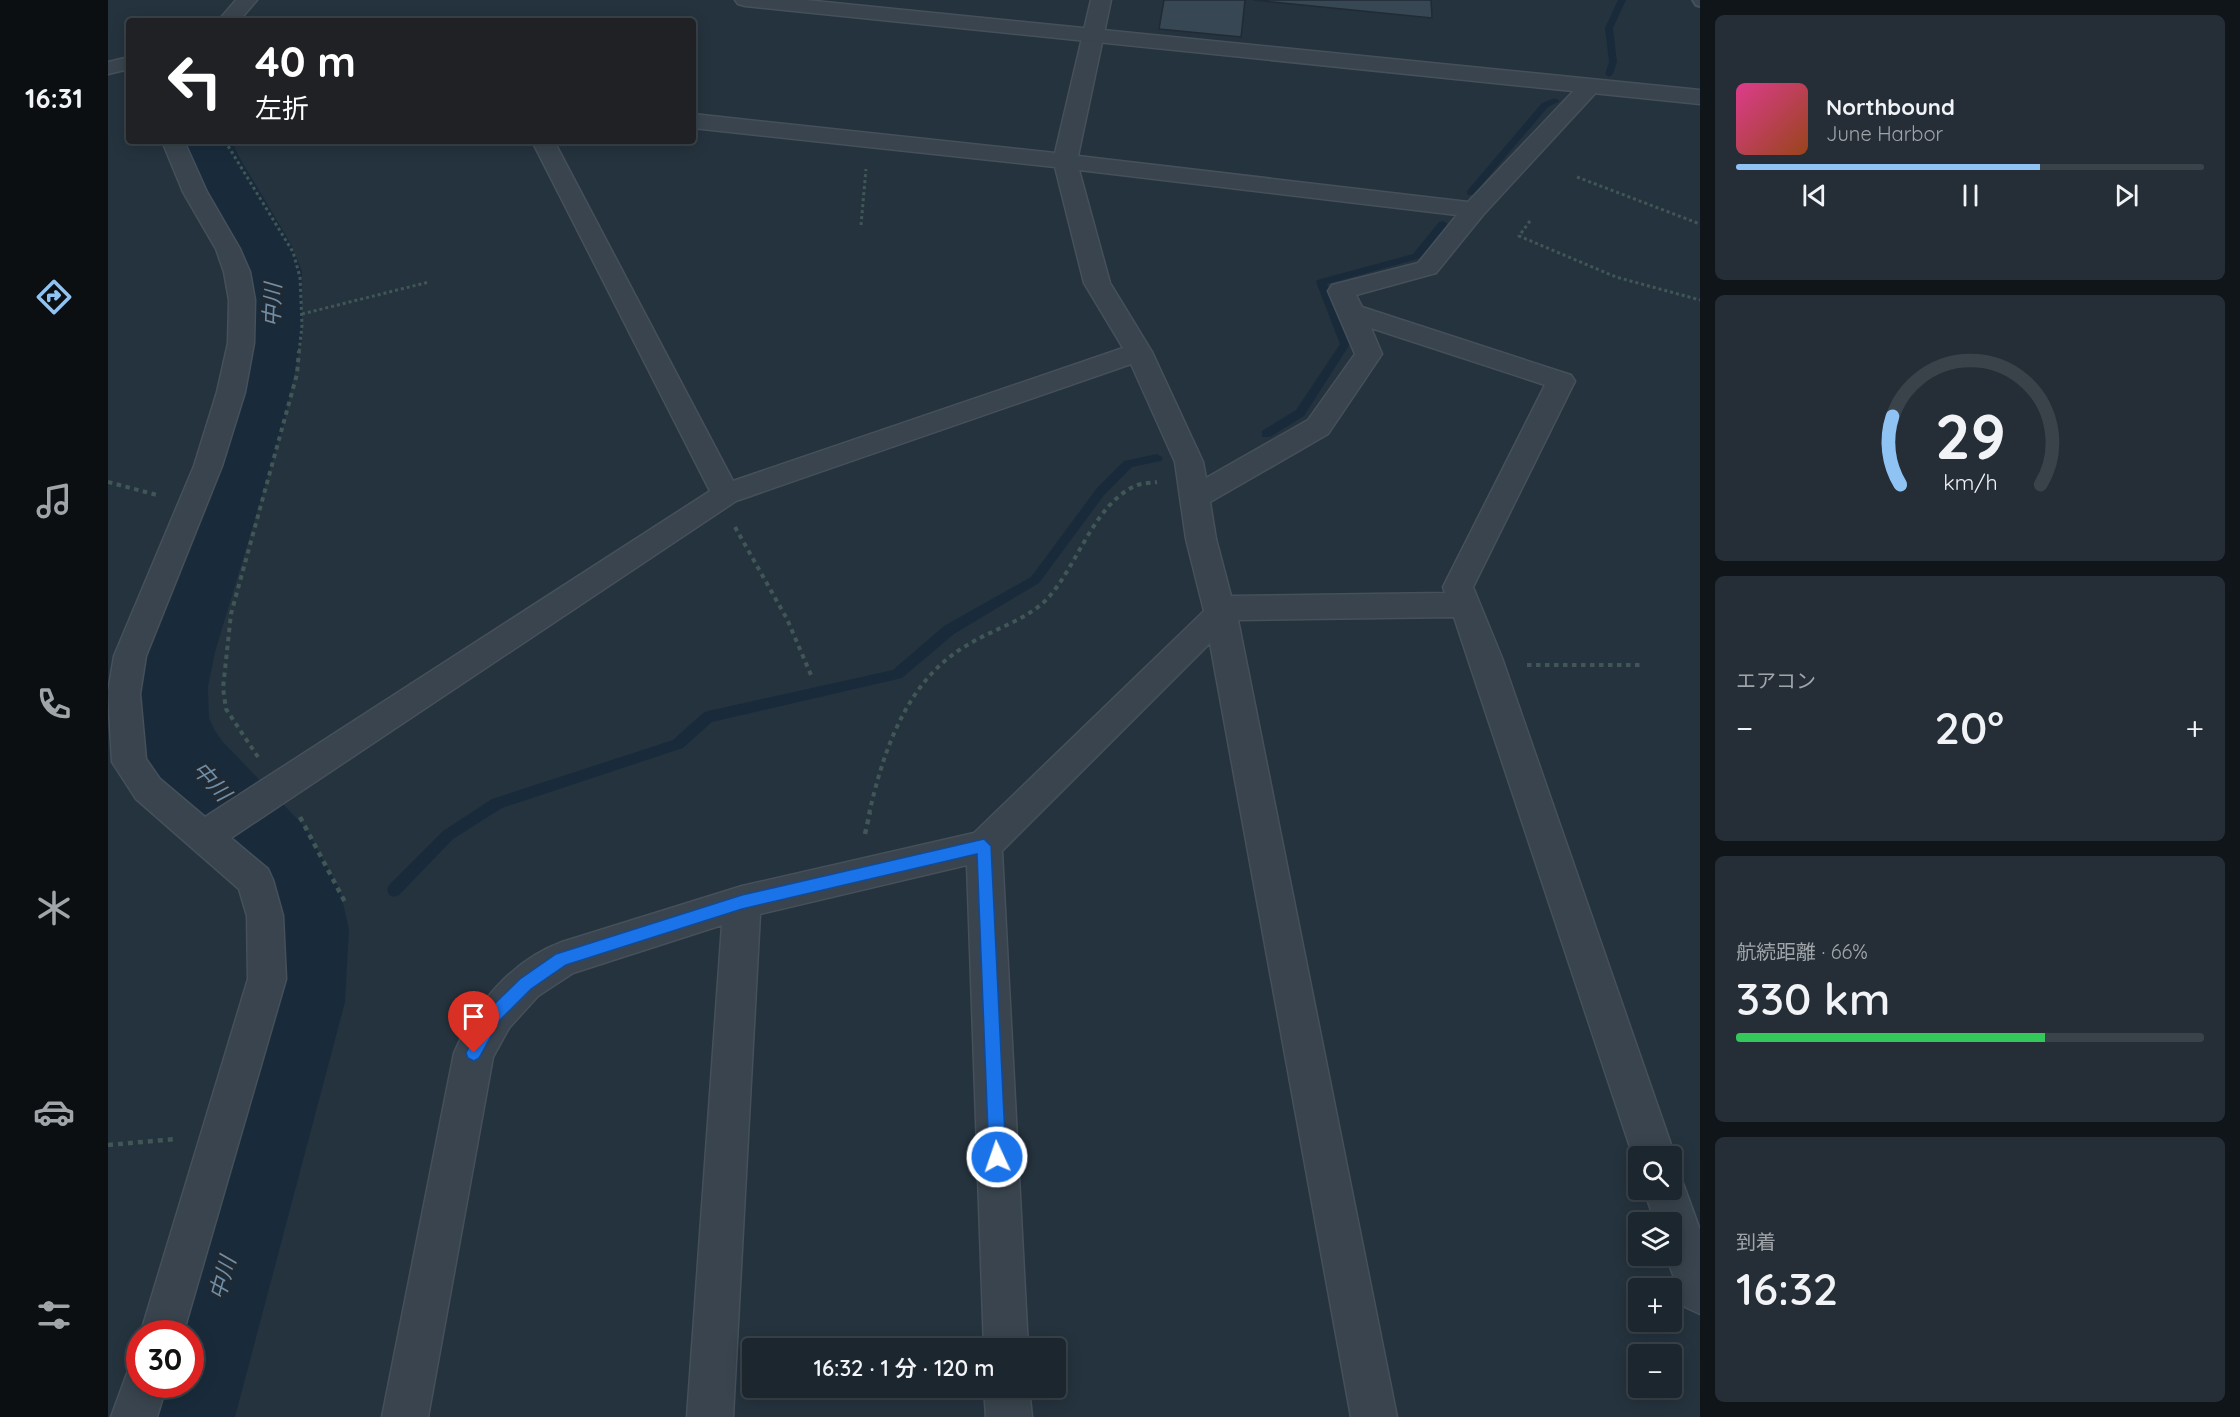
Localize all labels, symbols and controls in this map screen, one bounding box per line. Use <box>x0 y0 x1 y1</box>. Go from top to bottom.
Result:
text: 40 m <box>255 35 356 88</box>
icon: left <box>156 42 234 120</box>
text: 16:31 <box>25 81 83 115</box>
text: 左折 <box>255 91 309 125</box>
text: Northbound <box>1826 93 1955 121</box>
text: June Harbor <box>1826 121 1943 146</box>
icon: previous <box>1798 179 1831 212</box>
icon: pause <box>1954 179 1987 212</box>
icon: next <box>2110 179 2143 212</box>
icon: directions <box>33 276 75 318</box>
water label: 中川 <box>257 281 287 327</box>
text: 29 <box>1935 397 2005 475</box>
text: km/h <box>1943 470 1997 496</box>
icon: music <box>33 480 75 522</box>
text: エアコン <box>1736 668 1816 693</box>
icon: phone <box>33 683 75 725</box>
text: 20° <box>1935 699 2004 755</box>
text: − <box>1736 707 1753 748</box>
text: + <box>2185 707 2204 748</box>
water label: 中川 <box>187 755 238 808</box>
icon: climate <box>33 887 75 929</box>
text: 航続距離 · 66% <box>1736 939 1868 964</box>
text: 330 km <box>1736 970 1890 1026</box>
pin <box>448 991 499 1053</box>
icon: arrive <box>457 1000 490 1033</box>
icon: car <box>33 1091 75 1133</box>
position arrow <box>965 1125 1029 1189</box>
map controls <box>1628 1146 1682 1398</box>
button: search <box>1628 1146 1682 1200</box>
button: layers <box>1628 1212 1682 1266</box>
text: 到着 <box>1736 1229 1776 1254</box>
water label: 中川 <box>202 1251 242 1303</box>
text: 16:32 <box>1736 1260 1838 1316</box>
button: + <box>1628 1278 1682 1332</box>
icon: filters <box>33 1294 75 1336</box>
speed limit sign: 30 <box>126 1320 204 1398</box>
button: − <box>1628 1344 1682 1398</box>
text: 16:32 · 1 分 · 120 m <box>814 1354 994 1382</box>

